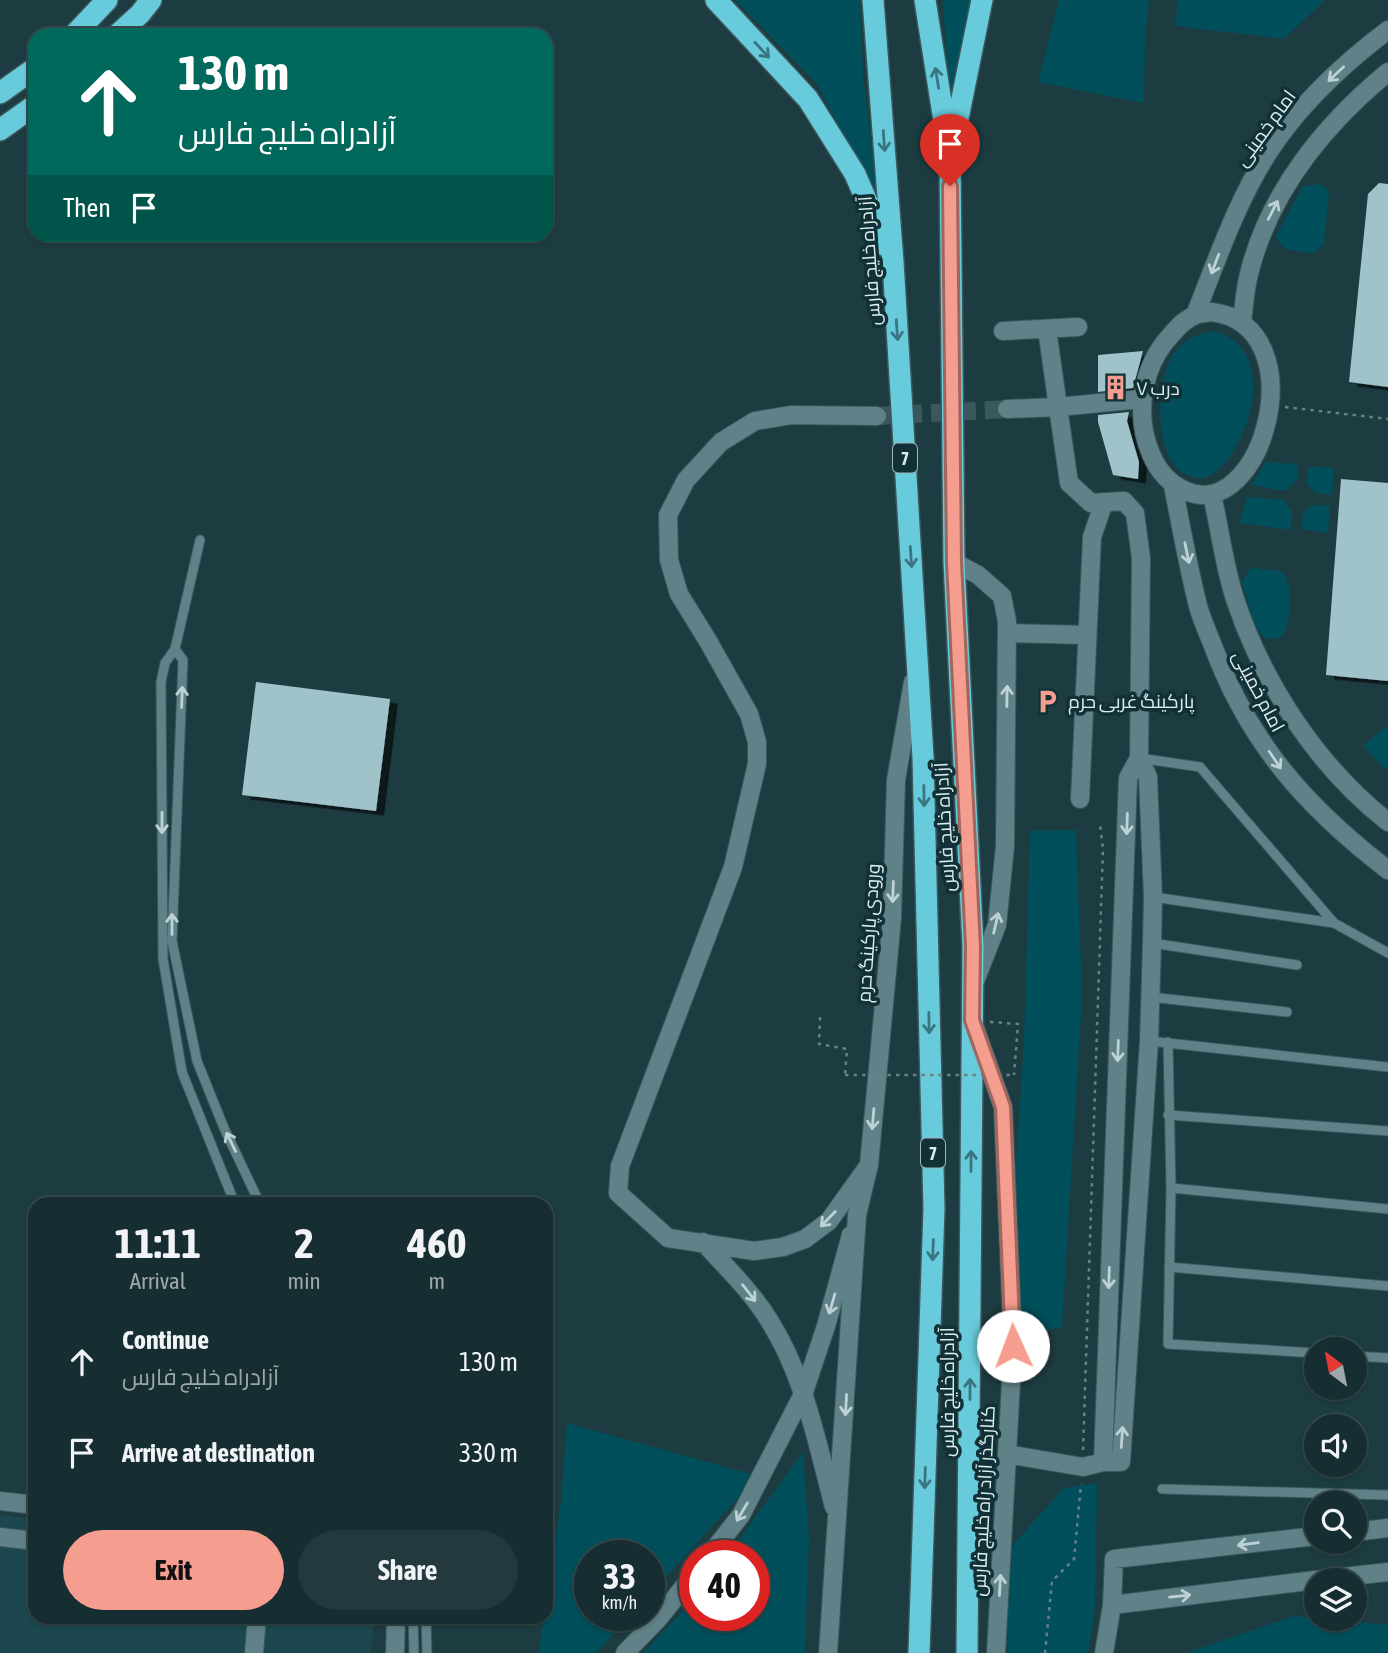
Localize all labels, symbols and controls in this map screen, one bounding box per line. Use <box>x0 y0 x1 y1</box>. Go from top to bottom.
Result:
one-way arrow <box>754 41 771 58</box>
text: 130 m <box>178 44 289 100</box>
icon: ahead <box>63 56 154 147</box>
one-way arrow <box>1328 65 1345 82</box>
one-way arrow <box>930 67 943 90</box>
street label: امام خمینی <box>1230 86 1302 172</box>
text: آزادراه خلیج فارس <box>178 114 397 151</box>
pin <box>920 114 980 186</box>
icon: arrive <box>931 125 969 163</box>
one-way arrow <box>878 130 891 152</box>
icon: arrive <box>125 189 163 227</box>
text: Then <box>63 193 111 223</box>
street label: آزادراه خلیج فارس <box>853 195 887 327</box>
one-way arrow <box>1267 200 1281 221</box>
one-way arrow <box>1207 252 1220 274</box>
one-way arrow <box>891 318 904 340</box>
building icon: درب ۷ <box>1102 374 1130 402</box>
place label: درب ۷ <box>1136 377 1180 400</box>
road number: 7 <box>893 444 917 472</box>
one-way arrow <box>1180 541 1194 564</box>
one-way arrow <box>905 545 918 567</box>
street label: امام خمینی <box>1226 647 1290 737</box>
one-way arrow <box>1000 685 1013 708</box>
one-way arrow <box>175 686 188 709</box>
parking icon: پارکینگ غربی حرم <box>1034 687 1062 715</box>
place label: پارکینگ غربی حرم <box>1068 690 1194 715</box>
one-way arrow <box>1267 750 1282 769</box>
street label: آزادراه خلیج فارس <box>930 761 961 892</box>
one-way arrow <box>917 784 930 807</box>
one-way arrow <box>155 811 169 834</box>
one-way arrow <box>1120 812 1133 835</box>
street label: ورودی پارکینگ حرم <box>852 863 887 1004</box>
one-way arrow <box>887 880 900 903</box>
one-way arrow <box>990 912 1003 935</box>
one-way arrow <box>165 913 179 936</box>
one-way arrow <box>923 1011 936 1034</box>
one-way arrow <box>1111 1039 1125 1062</box>
one-way arrow <box>866 1107 879 1129</box>
one-way arrow <box>224 1132 238 1153</box>
road number: 7 <box>921 1138 945 1168</box>
one-way arrow <box>964 1150 978 1173</box>
one-way arrow <box>819 1211 836 1228</box>
text: 11:11 <box>115 1219 201 1267</box>
text: 2 <box>294 1219 314 1267</box>
text: 460 <box>407 1219 466 1267</box>
one-way arrow <box>926 1239 939 1262</box>
one-way arrow <box>1103 1267 1116 1290</box>
text: Arrival <box>130 1268 186 1294</box>
text: min <box>288 1268 321 1294</box>
text: m <box>429 1268 445 1294</box>
one-way arrow <box>741 1283 756 1301</box>
one-way arrow <box>825 1292 838 1315</box>
position arrow <box>976 1309 1050 1383</box>
text: Continue <box>122 1325 209 1355</box>
street label: آزادراه خلیج فارس <box>936 1327 961 1457</box>
north arrow <box>1304 1337 1367 1400</box>
map controls <box>1304 1337 1367 1631</box>
icon: ahead <box>63 1343 101 1381</box>
text: 130 m <box>459 1347 518 1377</box>
text: آزادراه خلیج فارس <box>122 1364 279 1390</box>
one-way arrow <box>963 1378 977 1401</box>
one-way arrow <box>839 1393 852 1416</box>
street label: کنارگذر آزاد راه خلیج فارس <box>967 1405 1002 1597</box>
button: sound <box>1304 1414 1367 1477</box>
one-way arrow <box>1116 1426 1129 1449</box>
icon: arrive <box>63 1434 101 1472</box>
text: Arrive at destination <box>122 1438 315 1468</box>
text: 330 m <box>459 1438 518 1468</box>
one-way arrow <box>919 1466 932 1489</box>
button: search <box>1304 1491 1367 1554</box>
one-way arrow <box>734 1502 749 1521</box>
button: Exit <box>63 1530 284 1610</box>
button: Share <box>298 1530 518 1610</box>
one-way arrow <box>1237 1538 1260 1551</box>
speed limit sign: 40 <box>679 1540 770 1631</box>
text: 33 <box>603 1556 636 1596</box>
button: layers <box>1304 1568 1367 1631</box>
one-way arrow <box>993 1574 1006 1597</box>
one-way arrow <box>1168 1589 1191 1602</box>
text: km/h <box>602 1592 637 1613</box>

